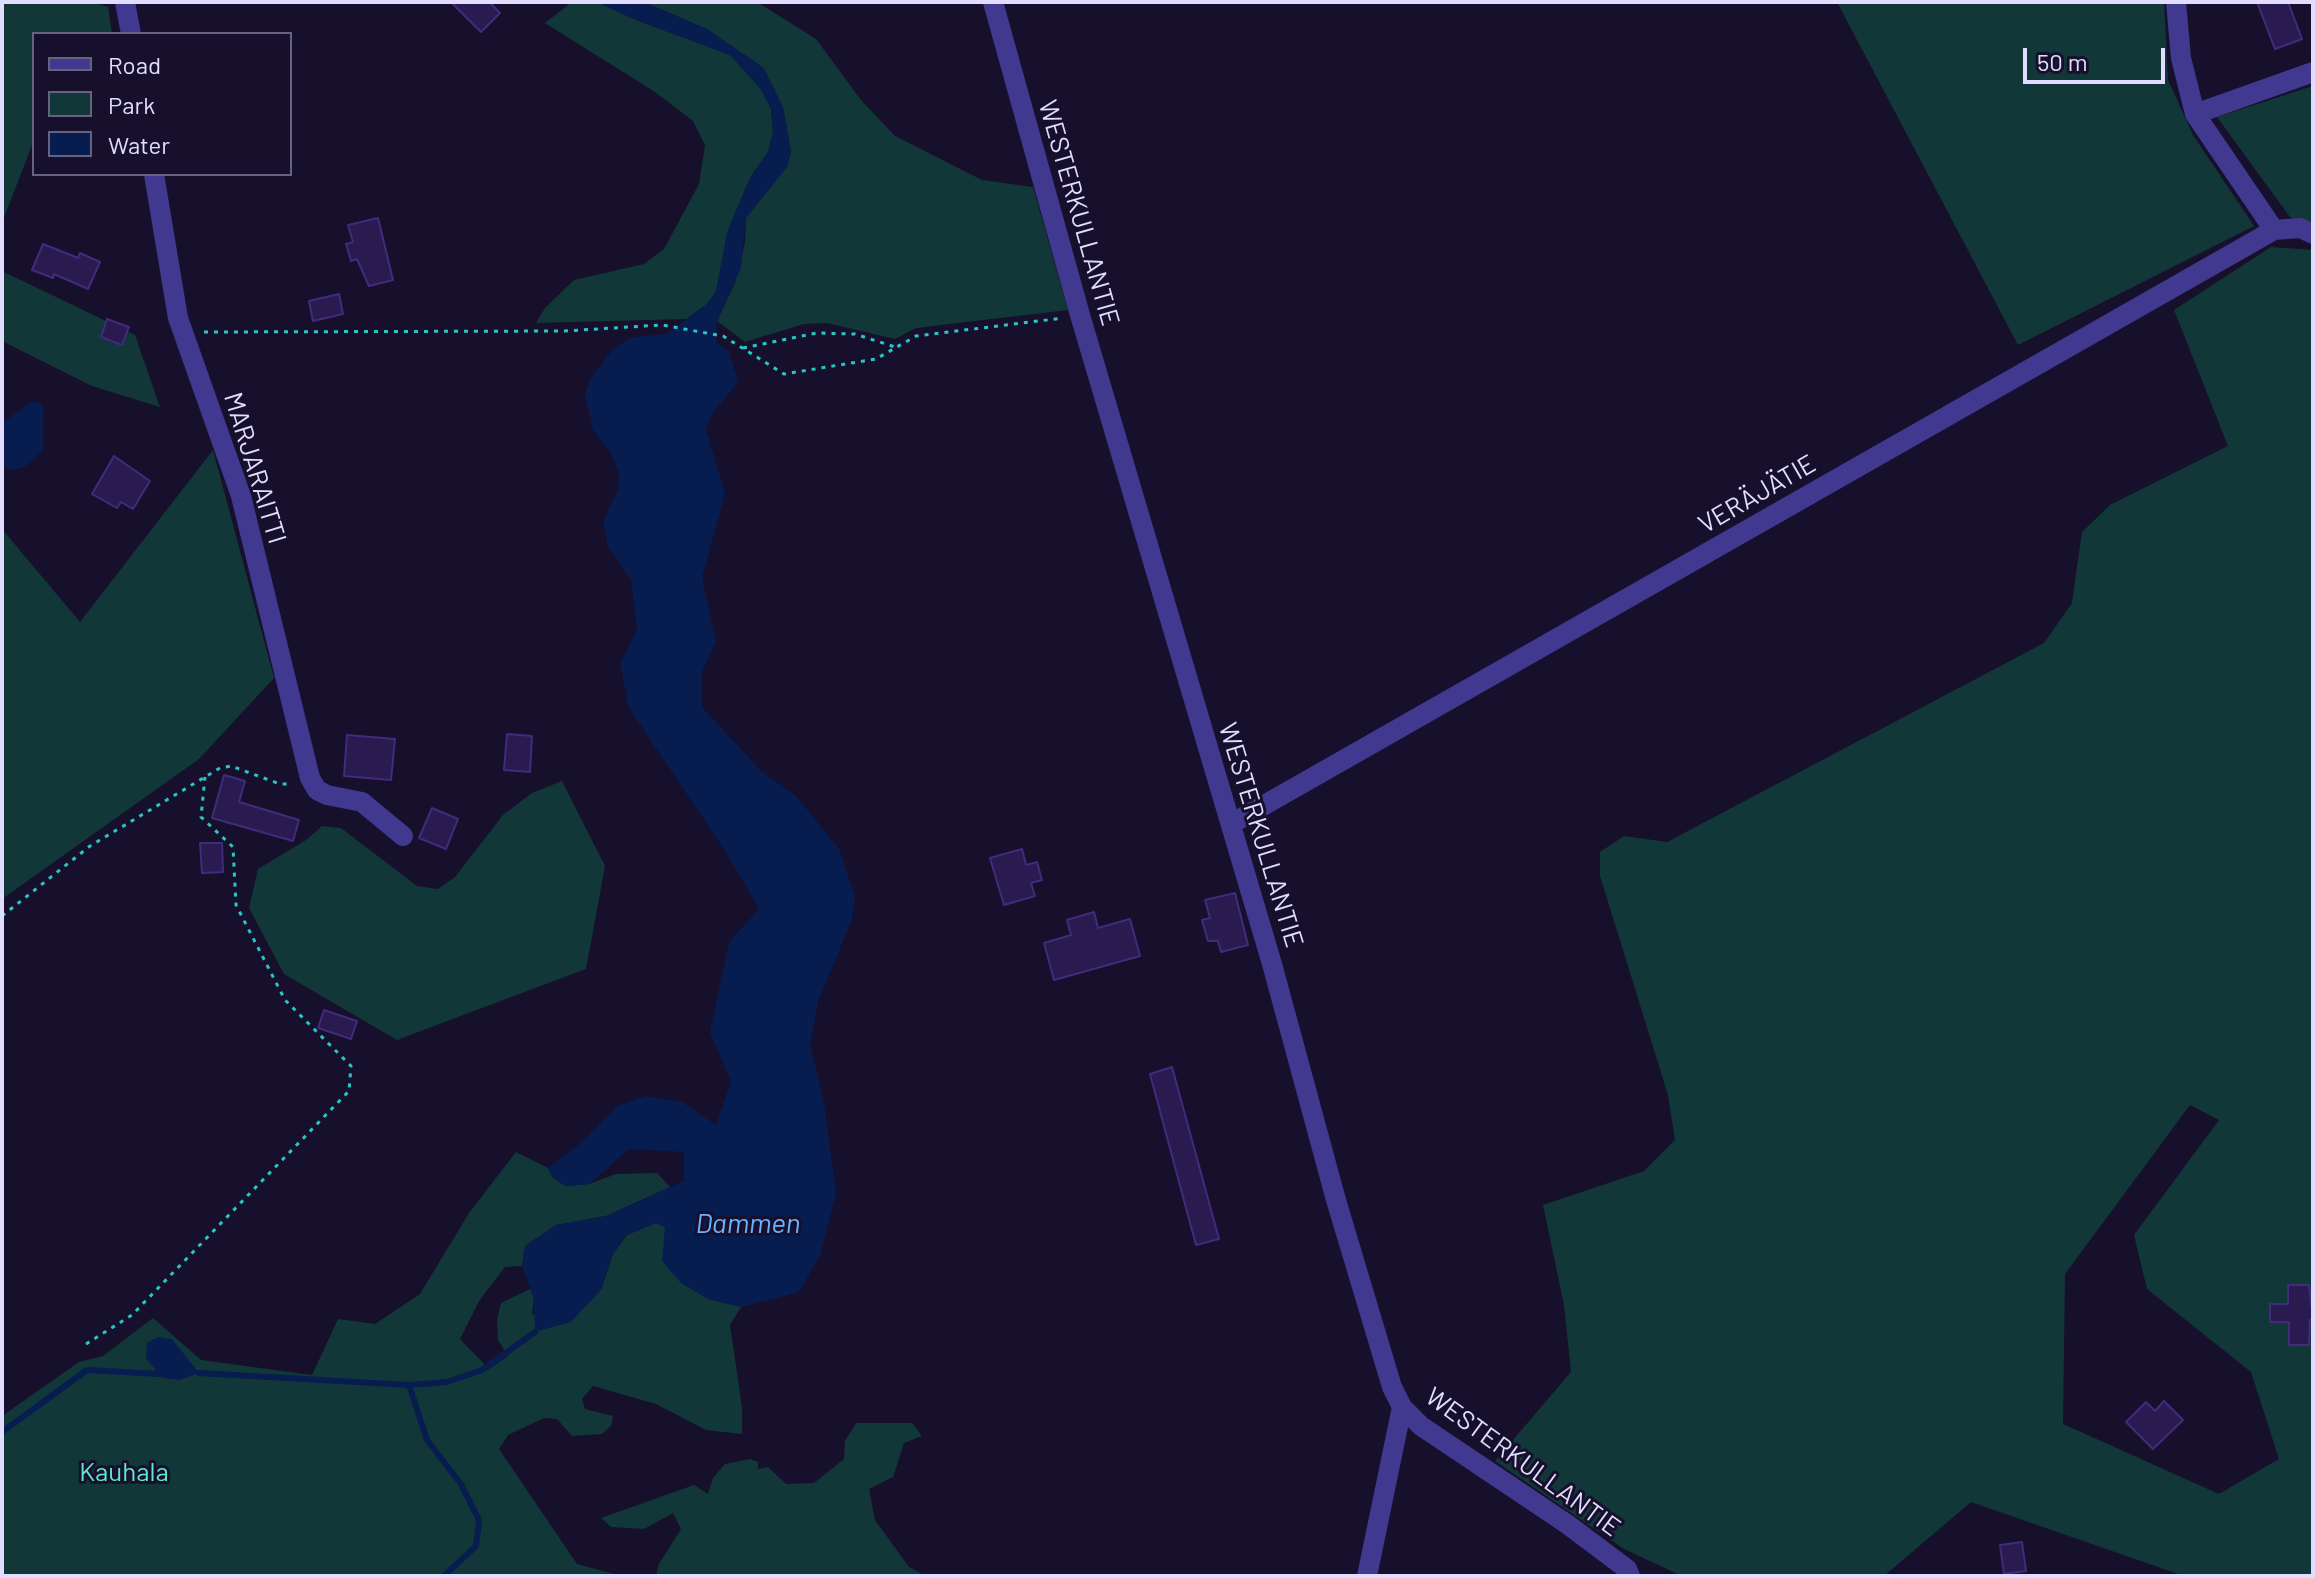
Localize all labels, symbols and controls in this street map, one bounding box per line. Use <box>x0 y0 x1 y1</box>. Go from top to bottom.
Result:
legend <box>32 32 292 176</box>
scale bar <box>2027 32 2169 82</box>
text: 50 m <box>2037 47 2088 76</box>
text: Road <box>108 50 161 79</box>
text: Park <box>108 90 155 119</box>
street label: WESTERKULLANTIE <box>1032 97 1126 329</box>
text: Water <box>108 130 170 159</box>
street label: MARJARAITTI <box>217 389 293 547</box>
street label: VERÄJÄTIE <box>1693 448 1821 540</box>
street label: WESTERKULLANTIE <box>1212 719 1310 951</box>
water label: Dammen <box>696 1207 800 1241</box>
street label: WESTERKULLANTIE <box>1419 1381 1627 1543</box>
park label: Kauhala <box>79 1456 169 1488</box>

